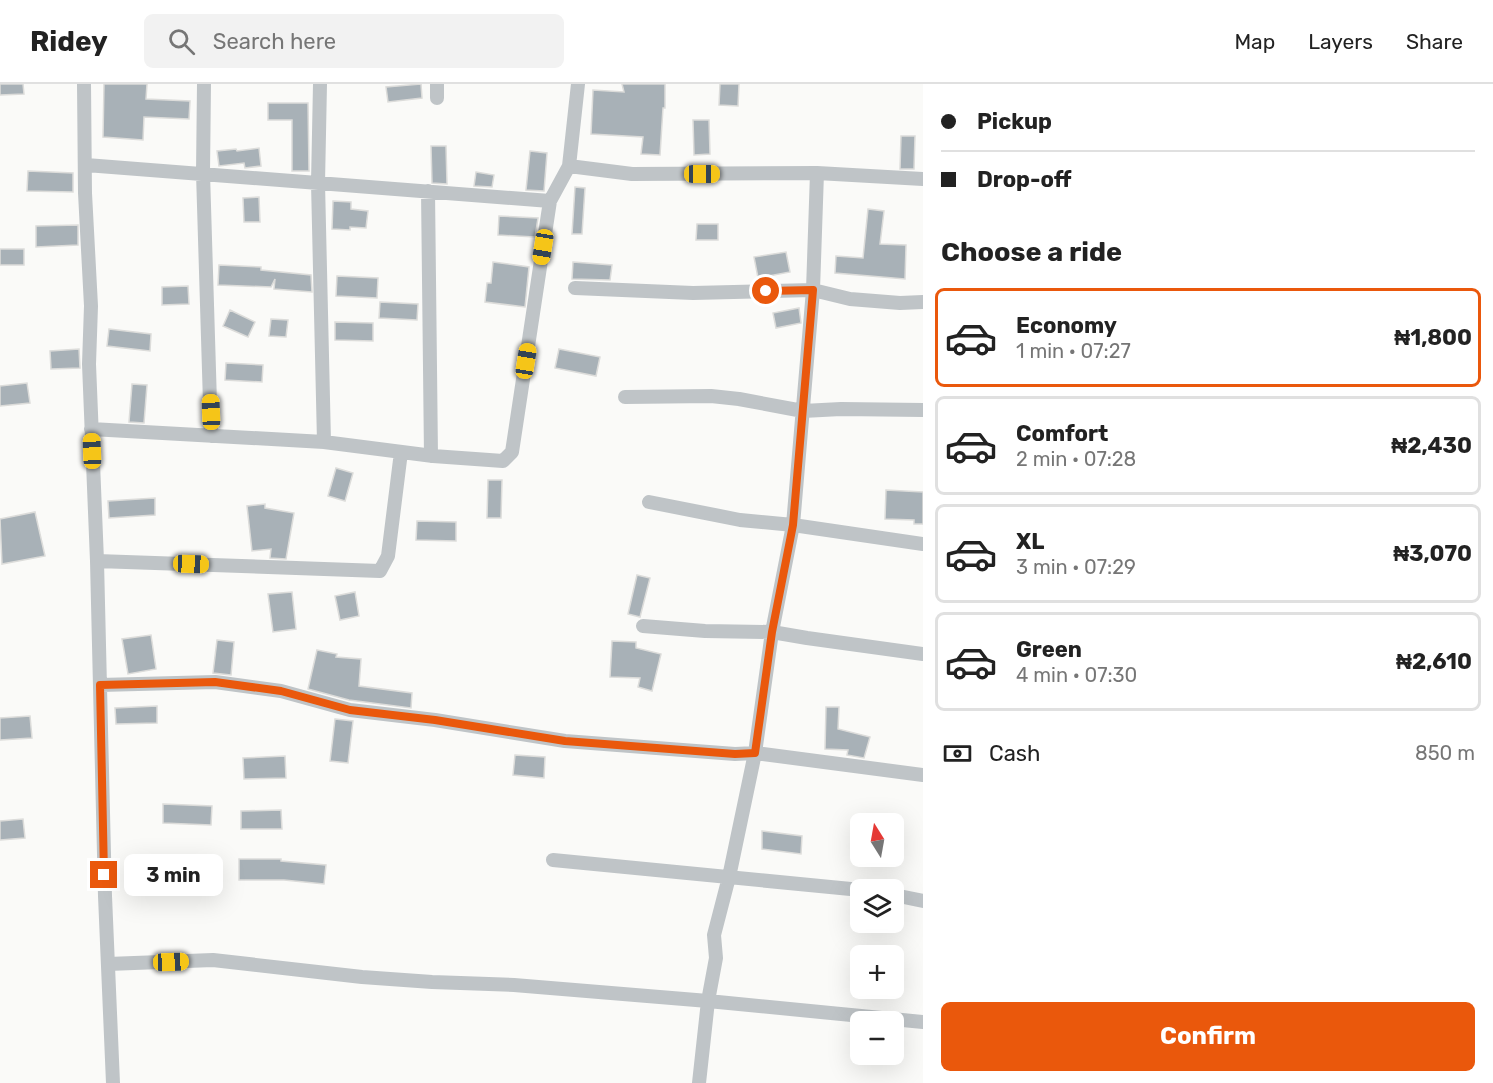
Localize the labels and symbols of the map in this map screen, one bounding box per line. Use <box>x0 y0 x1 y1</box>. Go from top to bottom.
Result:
car <box>684 165 720 183</box>
car <box>531 228 555 266</box>
route start <box>752 277 779 304</box>
car <box>514 342 538 380</box>
car <box>201 394 221 430</box>
car <box>82 433 102 469</box>
car <box>173 554 209 574</box>
north arrow <box>850 813 904 867</box>
callout: 3 min <box>125 854 224 896</box>
route end <box>90 861 117 888</box>
car <box>153 952 189 972</box>

